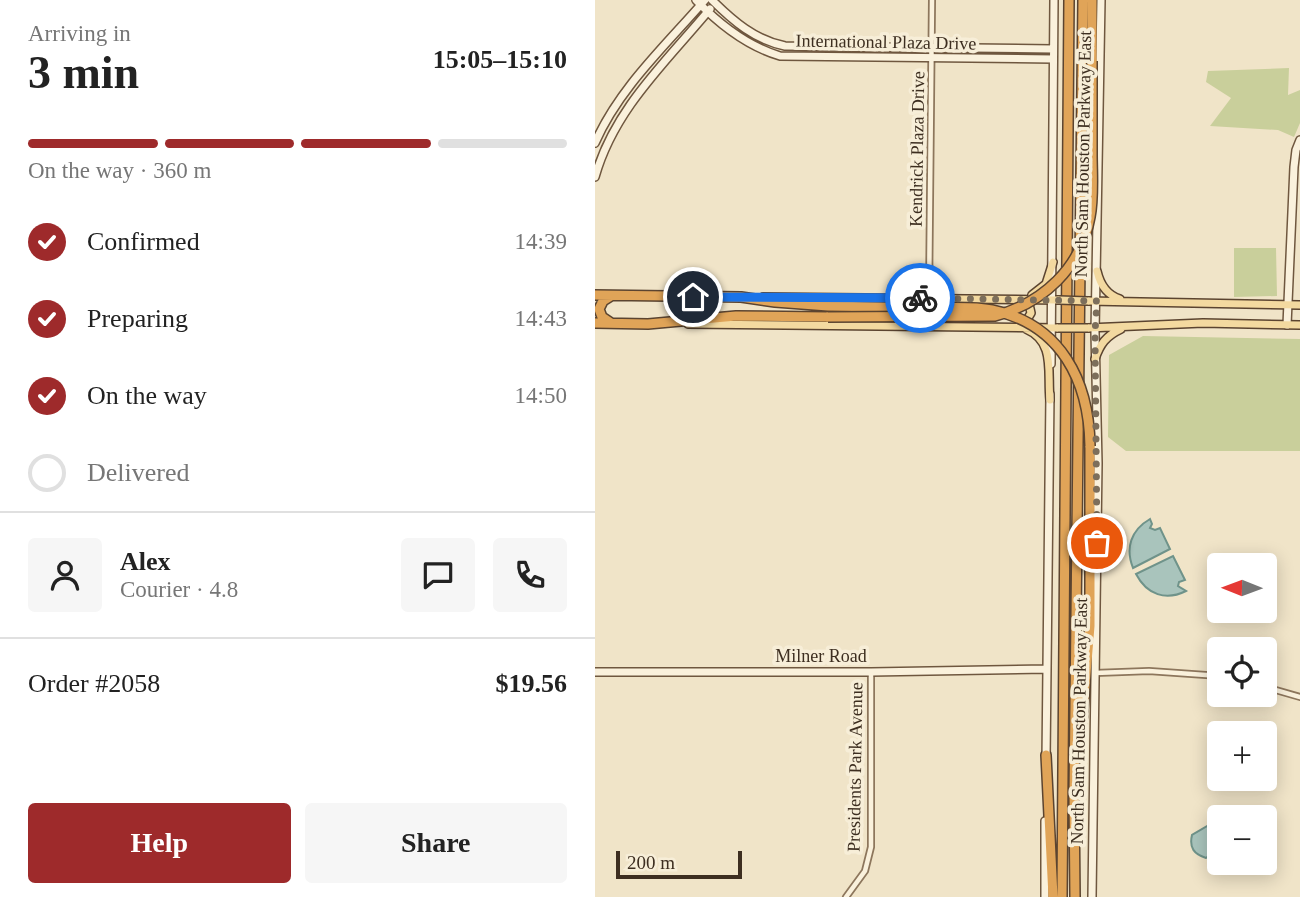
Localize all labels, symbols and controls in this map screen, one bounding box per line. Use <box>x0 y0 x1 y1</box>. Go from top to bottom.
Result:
text: Arriving in <box>28 21 131 46</box>
street label: International Plaza Drive <box>795 30 977 54</box>
street label: North Sam Houston Parkway East <box>1071 30 1095 278</box>
text: 15:05–15:10 <box>433 45 567 74</box>
text: 3 min <box>28 47 139 98</box>
street label: Kendrick Plaza Drive <box>906 71 928 227</box>
text: On the way · 360 m <box>28 158 211 183</box>
icon: check <box>28 223 66 261</box>
text: Confirmed <box>87 227 200 256</box>
text: 14:39 <box>515 229 567 254</box>
courier <box>885 263 955 333</box>
pin <box>663 267 723 327</box>
icon: home <box>674 278 712 316</box>
icon: bike <box>901 279 939 317</box>
icon: check <box>28 300 66 338</box>
text: Preparing <box>87 304 188 333</box>
text: 14:43 <box>515 306 567 331</box>
icon: check <box>28 377 66 415</box>
text: On the way <box>87 381 207 410</box>
text: 14:50 <box>515 383 567 408</box>
text: Delivered <box>87 458 190 487</box>
pin <box>1067 513 1127 573</box>
icon: bag <box>1078 524 1116 562</box>
button: person <box>28 538 102 612</box>
button: chat <box>401 538 475 612</box>
button: phone <box>493 538 567 612</box>
text: Alex <box>120 547 171 576</box>
north arrow <box>1207 553 1277 623</box>
map controls <box>1207 553 1277 875</box>
text: Courier · 4.8 <box>120 577 238 602</box>
street label: North Sam Houston Parkway East <box>1067 597 1091 845</box>
button: locate <box>1207 637 1277 707</box>
street label: Milner Road <box>775 646 867 666</box>
text: Order #2058 <box>28 669 160 698</box>
text: $19.56 <box>496 669 567 698</box>
street label: Presidents Park Avenue <box>844 682 866 852</box>
button: + <box>1207 721 1277 791</box>
button: Help <box>28 803 291 883</box>
button: Share <box>305 803 567 883</box>
button: − <box>1207 805 1277 875</box>
scale bar <box>616 848 742 880</box>
text: 200 m <box>627 852 675 873</box>

